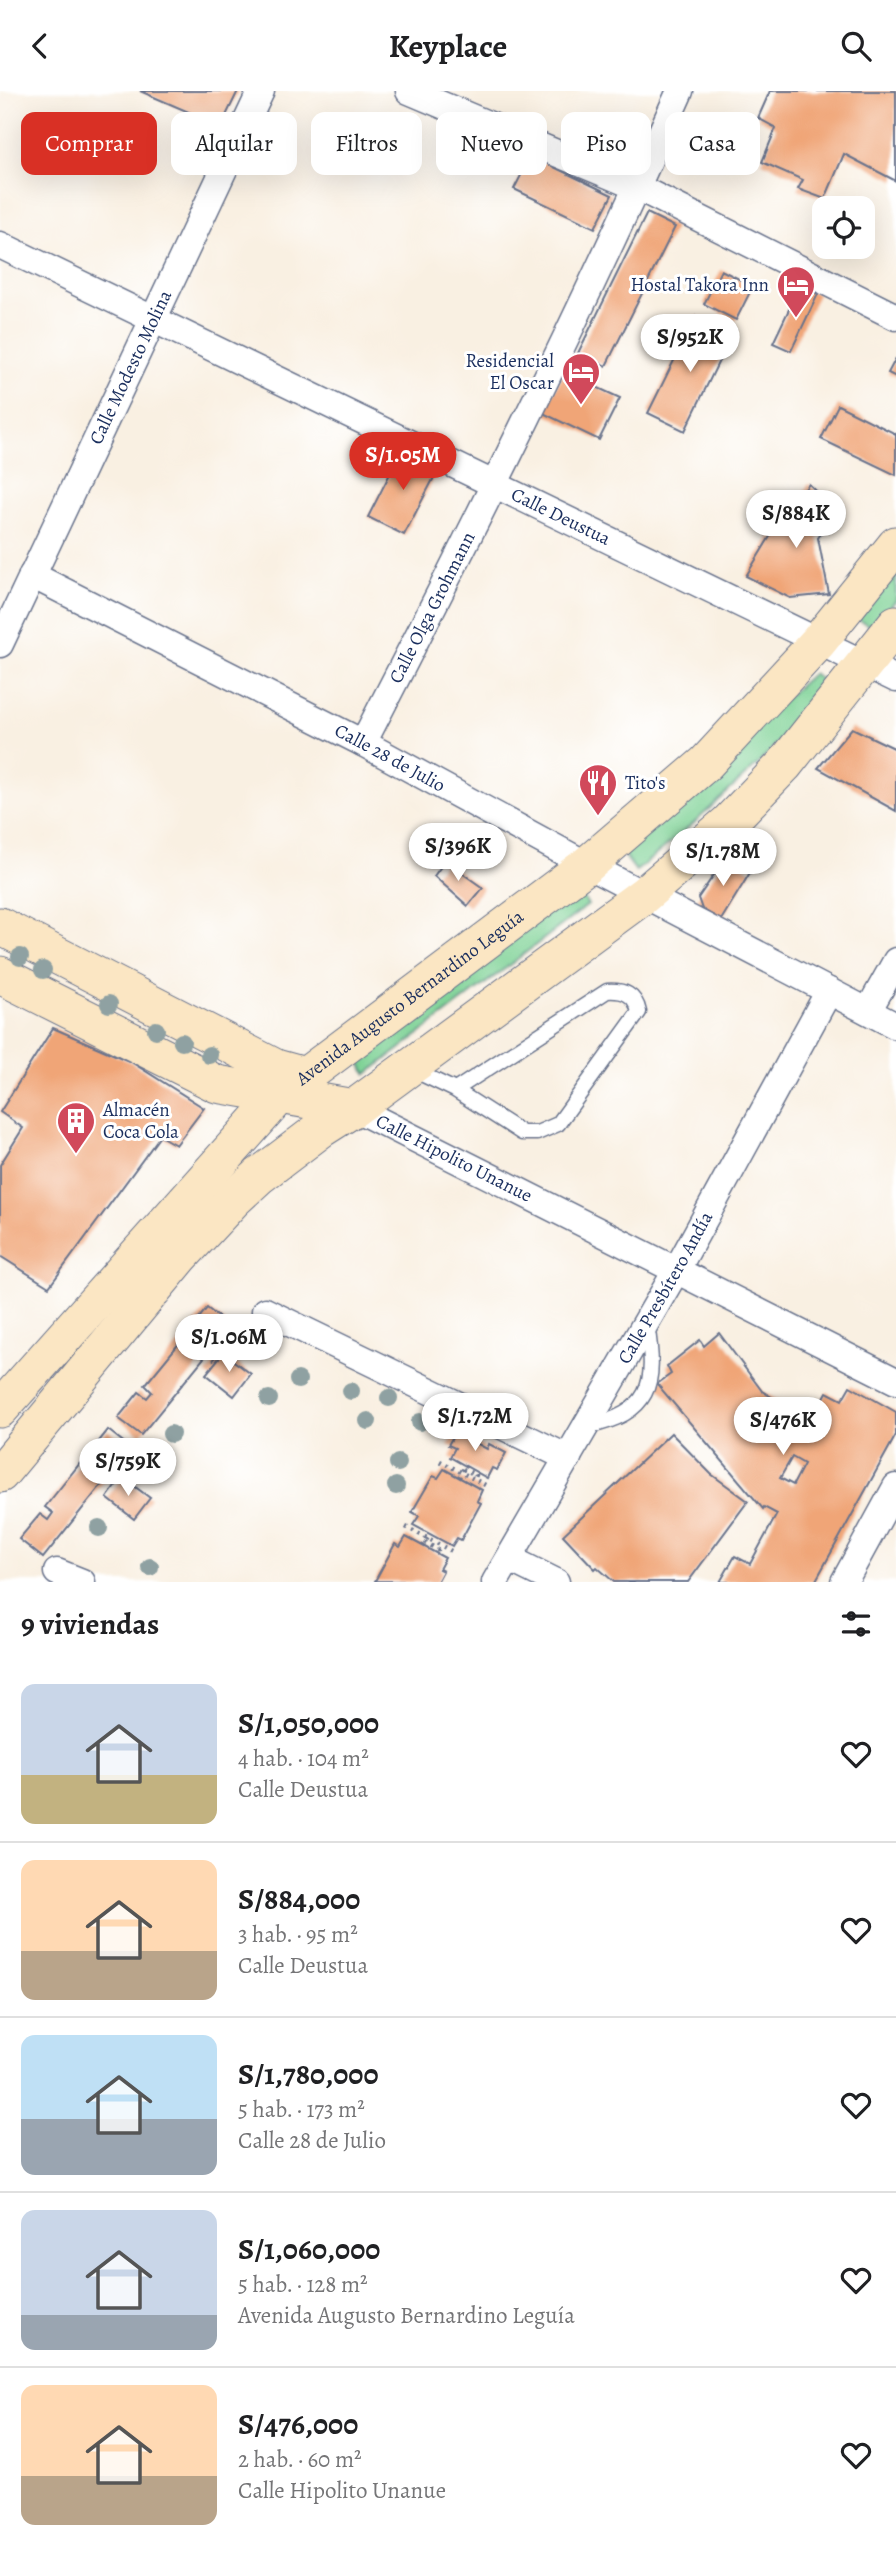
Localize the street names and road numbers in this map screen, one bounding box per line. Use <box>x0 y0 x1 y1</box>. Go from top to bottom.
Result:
street label: Calle Modesto Molina <box>83 286 178 449</box>
street label: Calle Deustua <box>507 481 615 552</box>
street label: Calle Olga Grohmann <box>383 528 481 688</box>
street label: Calle 28 de Julio <box>330 718 450 798</box>
street label: Avenida Augusto Bernardino Leguía <box>290 904 529 1092</box>
street label: Calle Hipolito Unanue <box>371 1108 537 1209</box>
street label: Calle Presbítero Andía <box>612 1207 719 1369</box>

